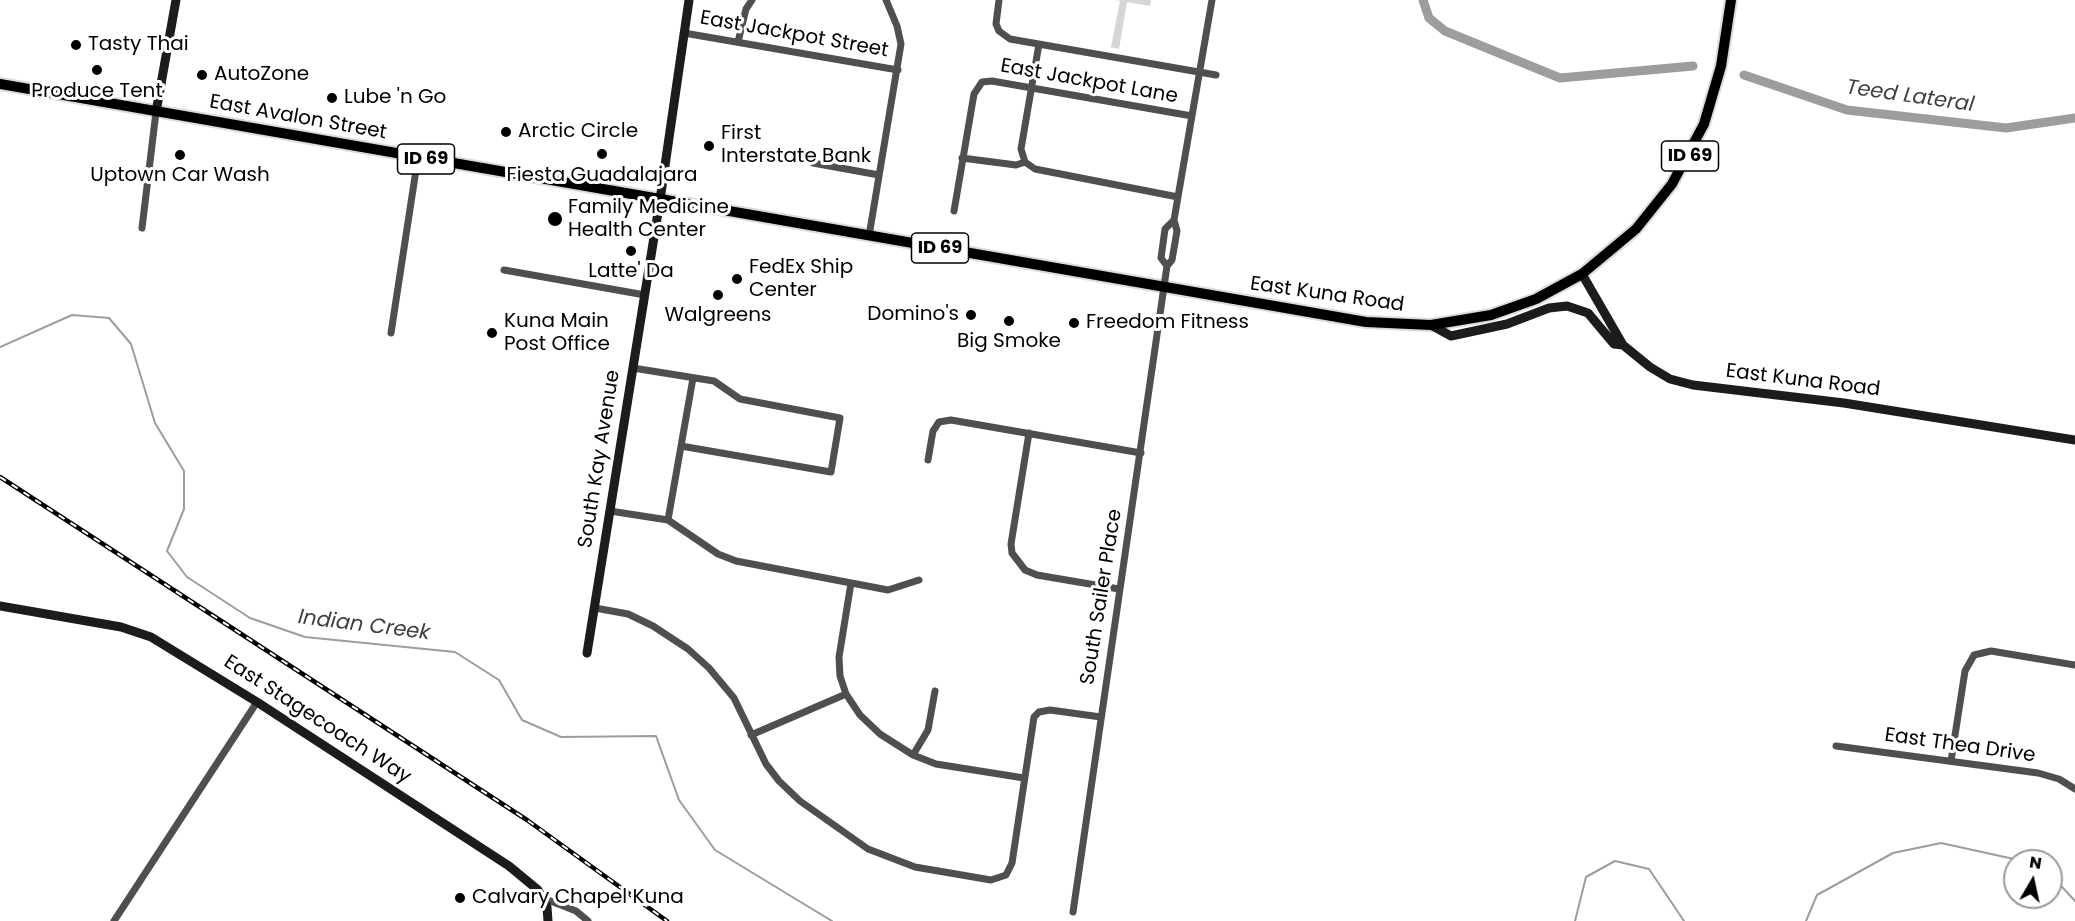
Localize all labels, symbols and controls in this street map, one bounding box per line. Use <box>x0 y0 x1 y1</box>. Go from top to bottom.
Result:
street label: East Jackpot Street <box>698 7 890 63</box>
place label: Tasty Thai <box>88 33 189 57</box>
marker: Tasty Thai <box>69 38 83 52</box>
street label: East Jackpot Lane <box>998 55 1180 109</box>
marker: Produce Tent <box>90 63 104 77</box>
place label: AutoZone <box>214 63 309 87</box>
marker: AutoZone <box>195 68 209 82</box>
water label: Teed Lateral <box>1844 76 1976 118</box>
place label: Produce Tent <box>31 80 163 104</box>
place label: Lube 'n Go <box>344 86 446 110</box>
street label: East Avalon Street <box>208 91 388 145</box>
marker: Lube 'n Go <box>325 91 339 105</box>
place label: Arctic Circle <box>518 120 638 144</box>
place label: First Interstate Bank <box>721 122 871 169</box>
marker: Arctic Circle <box>499 125 513 139</box>
marker: First Interstate Bank <box>702 139 716 153</box>
road number: ID 69 <box>1662 141 1718 171</box>
road number: ID 69 <box>398 144 454 174</box>
marker: Fiesta Guadalajara <box>595 147 609 161</box>
marker: Uptown Car Wash <box>173 148 187 162</box>
place label: Uptown Car Wash <box>90 164 270 188</box>
place label: Fiesta Guadalajara <box>507 164 697 188</box>
place label: Family Medicine Health Center <box>568 196 729 243</box>
marker: Family Medicine Health Center <box>546 210 564 228</box>
road number: ID 69 <box>912 233 968 263</box>
marker: Latte' Da <box>624 244 638 258</box>
place label: FedEx Ship Center <box>749 256 853 303</box>
place label: Latte' Da <box>588 260 674 284</box>
marker: FedEx Ship Center <box>730 272 744 286</box>
street label: East Kuna Road <box>1248 272 1406 318</box>
marker: Walgreens <box>711 288 725 302</box>
place label: Domino's <box>867 303 959 327</box>
place label: Walgreens <box>665 304 771 328</box>
marker: Domino's <box>964 308 978 322</box>
place label: Kuna Main Post Office <box>504 310 610 357</box>
place label: Freedom Fitness <box>1086 311 1249 335</box>
marker: Big Smoke <box>1002 314 1016 328</box>
marker: Freedom Fitness <box>1067 316 1081 330</box>
marker: Kuna Main Post Office <box>485 326 499 340</box>
place label: Big Smoke <box>957 330 1061 354</box>
street label: East Kuna Road <box>1724 360 1882 402</box>
street label: South Kay Avenue <box>574 368 626 550</box>
street label: South Sailer Place <box>1076 507 1128 687</box>
water label: Indian Creek <box>297 605 431 647</box>
street label: East Stagecoach Way <box>219 650 415 790</box>
street label: East Thea Drive <box>1883 724 2037 768</box>
north arrow <box>2003 849 2063 909</box>
text: N <box>2028 850 2043 875</box>
place label: Calvary Chapel Kuna <box>472 886 684 910</box>
marker: Calvary Chapel Kuna <box>453 891 467 905</box>

